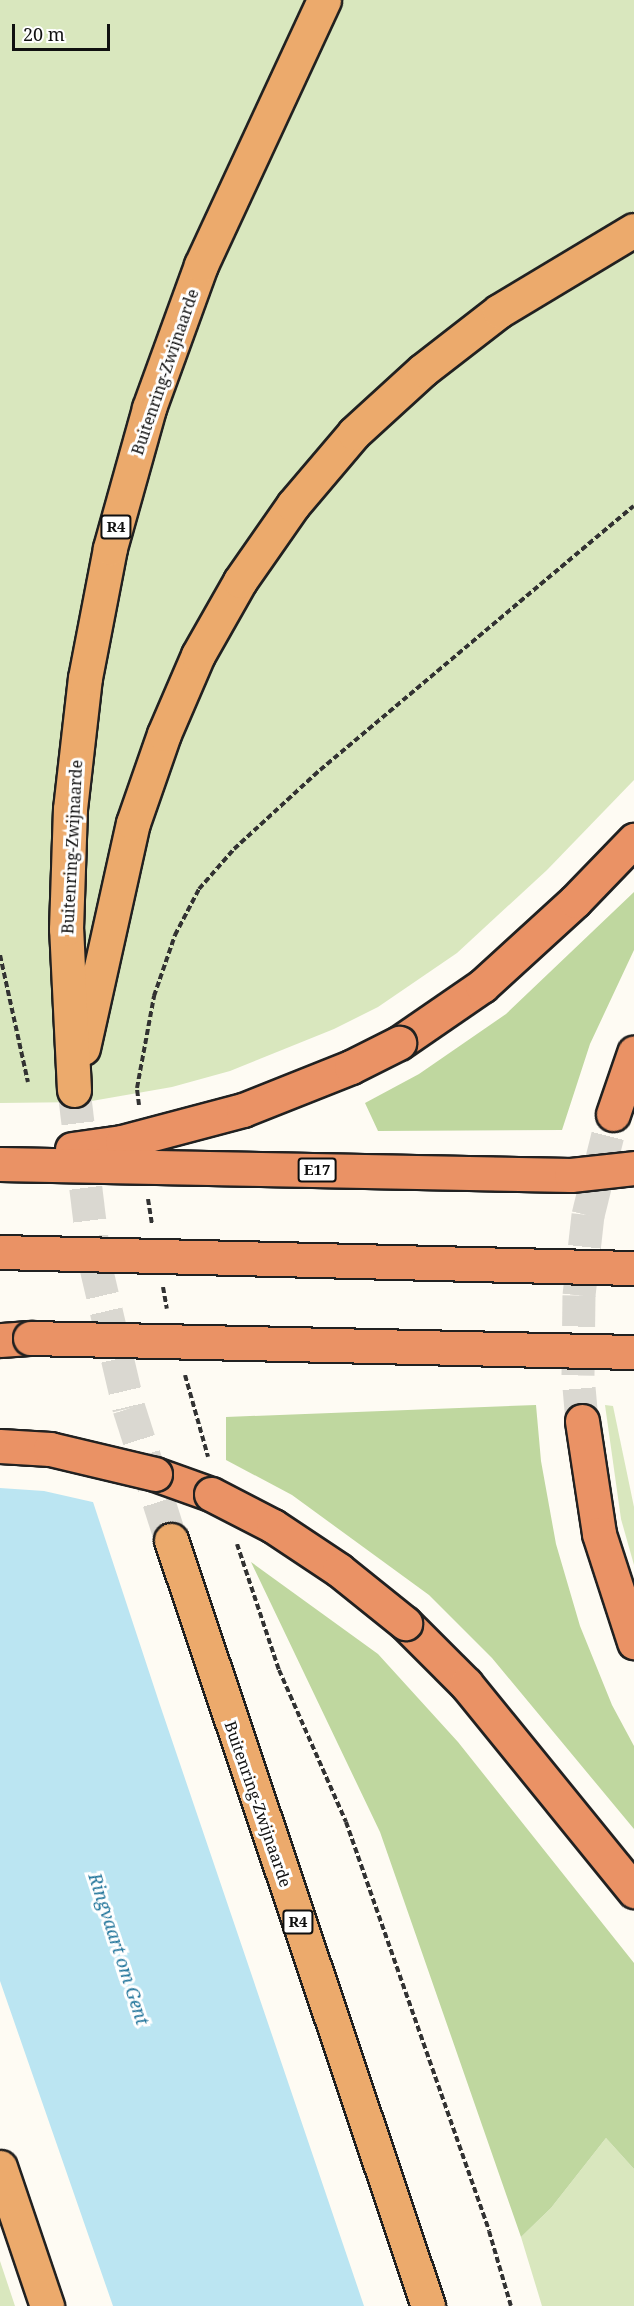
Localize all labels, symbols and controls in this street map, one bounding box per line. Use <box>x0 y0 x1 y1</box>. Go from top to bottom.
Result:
scale bar <box>15 12 112 50</box>
text: 20 m <box>23 22 65 46</box>
street label: Buitenring-Zwijnaarde <box>128 287 202 457</box>
road number: R4 <box>100 515 132 539</box>
street label: Buitenring-Zwijnaarde <box>58 759 86 935</box>
road number: E17 <box>298 1158 336 1182</box>
street label: Buitenring-Zwijnaarde <box>221 1719 295 1889</box>
water label: Ringvaart om Gent <box>84 1870 154 2028</box>
road number: R4 <box>282 1910 314 1934</box>

